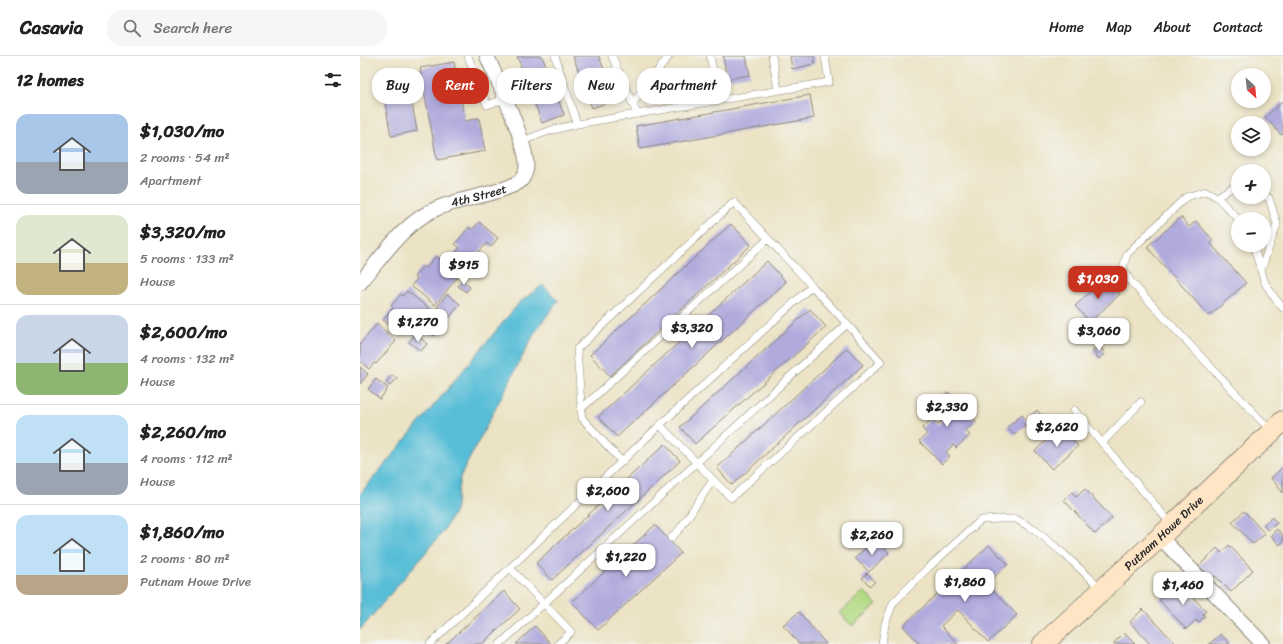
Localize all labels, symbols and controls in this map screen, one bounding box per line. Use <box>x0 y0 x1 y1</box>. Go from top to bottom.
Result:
search box <box>107 10 387 46</box>
text: Casavia <box>20 11 83 44</box>
text: Search here <box>153 15 232 41</box>
text: Home <box>1049 15 1084 40</box>
text: Map <box>1106 15 1132 40</box>
text: About <box>1154 15 1191 40</box>
text: Contact <box>1213 15 1263 40</box>
icon: search <box>121 17 143 39</box>
text: 12 homes <box>16 65 84 95</box>
chip: Buy <box>372 68 424 104</box>
chip: Rent <box>432 68 489 104</box>
chip: Filters <box>497 68 566 104</box>
chip: New <box>574 68 629 104</box>
chip: Apartment <box>637 68 731 104</box>
north arrow <box>1231 68 1271 108</box>
map controls <box>1231 68 1271 252</box>
icon: filters <box>322 69 344 91</box>
text: $1,030/mo <box>140 116 224 146</box>
button: layers <box>1231 116 1271 156</box>
icon: home <box>48 130 96 178</box>
text: 2 rooms · 54 m² <box>140 146 230 169</box>
button: + <box>1231 164 1271 204</box>
text: Apartment <box>140 169 201 192</box>
street label: 4th Street <box>448 178 510 214</box>
button: − <box>1231 212 1271 252</box>
text: $3,320/mo <box>140 217 225 247</box>
icon: home <box>48 231 96 279</box>
text: 5 rooms · 133 m² <box>140 247 234 270</box>
pin: $915 <box>440 252 488 286</box>
text: $915 <box>449 253 479 276</box>
pin: $1,030 <box>1065 266 1131 300</box>
text: $1,030 <box>1077 267 1119 290</box>
text: House <box>140 270 175 293</box>
pin: $1,270 <box>385 309 451 343</box>
text: $1,270 <box>398 310 438 333</box>
pin: $3,320 <box>659 315 725 349</box>
text: $3,320 <box>671 316 713 339</box>
text: $2,600/mo <box>140 317 227 347</box>
pin: $3,060 <box>1066 318 1132 352</box>
text: $3,060 <box>1077 319 1121 342</box>
icon: home <box>48 331 96 379</box>
text: 4 rooms · 132 m² <box>140 347 234 370</box>
text: House <box>140 370 175 393</box>
pin: $2,330 <box>914 394 980 428</box>
text: $2,330 <box>926 395 968 418</box>
pin: $2,620 <box>1024 414 1090 448</box>
text: $2,620 <box>1036 415 1078 438</box>
text: $2,260/mo <box>140 417 226 447</box>
icon: home <box>48 431 96 479</box>
text: 4 rooms · 112 m² <box>140 447 233 470</box>
text: House <box>140 470 175 493</box>
pin: $2,600 <box>575 478 641 512</box>
text: $2,600 <box>586 479 630 502</box>
street label: Putnam Howe Drive <box>1119 490 1209 576</box>
text: $1,860/mo <box>140 517 224 547</box>
pin: $2,260 <box>839 522 905 556</box>
text: $2,260 <box>851 523 893 546</box>
icon: home <box>48 531 96 579</box>
pin: $1,220 <box>593 544 659 578</box>
text: $1,220 <box>605 545 647 568</box>
text: 2 rooms · 80 m² <box>140 547 230 570</box>
pin: $1,860 <box>932 569 998 603</box>
text: Putnam Howe Drive <box>140 570 251 593</box>
text: $1,860 <box>944 570 986 593</box>
pin: $1,460 <box>1150 572 1216 606</box>
text: $1,460 <box>1162 573 1204 596</box>

